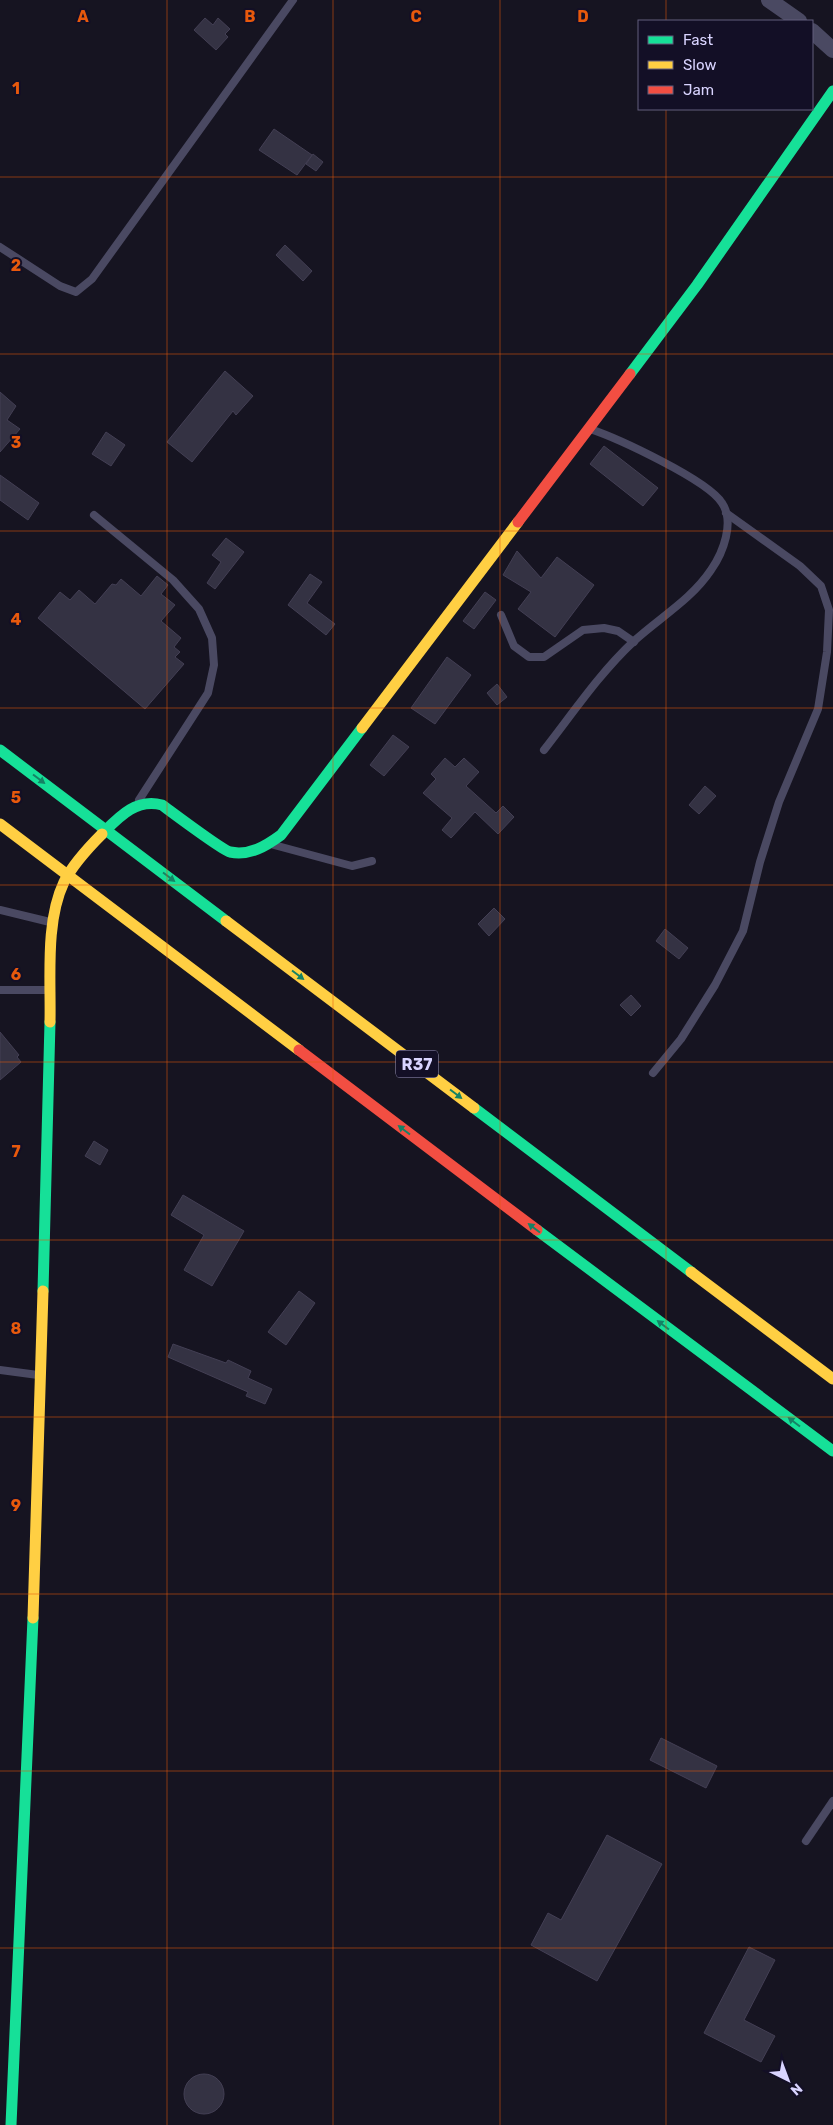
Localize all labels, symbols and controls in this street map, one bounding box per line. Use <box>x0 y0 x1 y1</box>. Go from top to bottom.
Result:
text: A <box>77 7 89 26</box>
text: B <box>244 7 256 26</box>
text: C <box>410 7 422 26</box>
text: D <box>577 7 589 26</box>
legend <box>638 20 813 110</box>
text: Fast <box>683 31 713 49</box>
text: Slow <box>683 56 716 74</box>
text: 1 <box>12 79 20 98</box>
text: Jam <box>683 81 714 99</box>
text: 2 <box>11 256 21 275</box>
text: 3 <box>11 433 21 452</box>
text: 4 <box>11 610 22 629</box>
one-way arrow <box>32 774 45 785</box>
text: 5 <box>11 788 21 807</box>
one-way arrow <box>162 872 176 882</box>
text: 6 <box>11 965 21 984</box>
one-way arrow <box>292 970 305 980</box>
road number: R37 <box>396 1050 438 1078</box>
one-way arrow <box>449 1089 462 1100</box>
one-way arrow <box>398 1124 411 1135</box>
text: 7 <box>11 1142 21 1161</box>
one-way arrow <box>528 1222 541 1233</box>
text: 8 <box>11 1319 22 1338</box>
one-way arrow <box>656 1320 670 1330</box>
one-way arrow <box>787 1417 801 1427</box>
text: 9 <box>11 1496 21 1515</box>
north arrow <box>763 2055 813 2105</box>
text: N <box>787 2080 806 2099</box>

